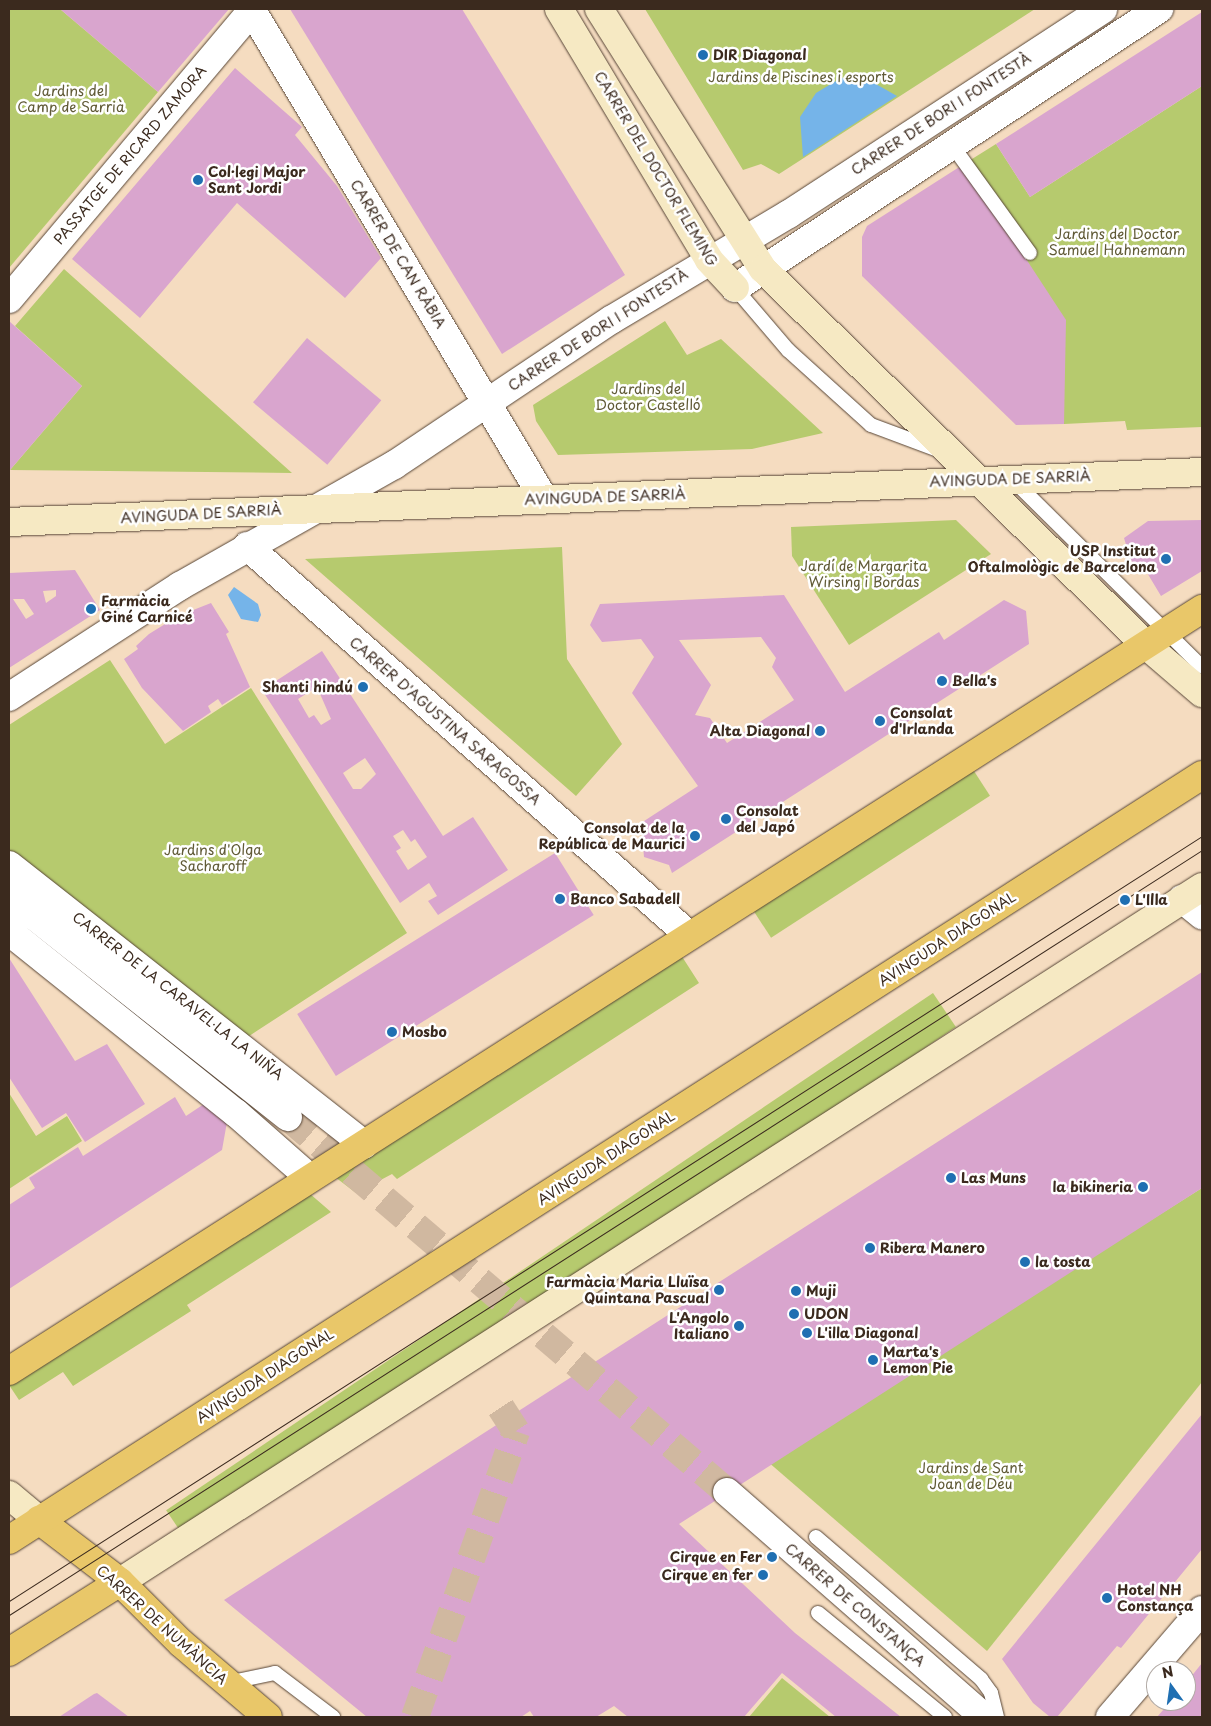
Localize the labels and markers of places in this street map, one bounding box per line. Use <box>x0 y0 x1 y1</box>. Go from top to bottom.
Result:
place label: DIR Diagonal <box>713 47 807 63</box>
marker: DIR Diagonal <box>697 49 709 61</box>
place label: Col·legi Major Sant Jordi <box>208 164 306 196</box>
marker: Col·legi Major Sant Jordi <box>192 174 204 186</box>
place label: USP Institut Oftalmològic de Barcelona <box>967 543 1156 576</box>
marker: USP Institut Oftalmològic de Barcelona <box>1160 553 1172 565</box>
place label: Farmàcia Giné Carnicé <box>101 593 194 626</box>
marker: Farmàcia Giné Carnicé <box>85 603 97 615</box>
place label: Bella's <box>952 673 997 689</box>
marker: Bella's <box>936 675 948 687</box>
place label: Shanti hindú <box>263 679 353 695</box>
marker: Shanti hindú <box>357 681 369 693</box>
place label: Consolat d'Irlanda <box>890 705 954 738</box>
marker: Consolat d'Irlanda <box>874 715 886 727</box>
place label: Alta Diagonal <box>710 723 810 739</box>
marker: Alta Diagonal <box>814 725 826 737</box>
place label: Consolat del Japó <box>736 803 799 836</box>
marker: Consolat del Japó <box>720 813 732 825</box>
place label: Consolat de la República de Maurici <box>537 820 685 852</box>
marker: Consolat de la República de Maurici <box>689 830 701 842</box>
place label: Banco Sabadell <box>570 891 680 907</box>
place label: L'Illa <box>1135 892 1168 908</box>
marker: Banco Sabadell <box>554 893 566 905</box>
marker: L'Illa <box>1119 894 1131 906</box>
place label: Mosbo <box>402 1024 447 1040</box>
marker: Mosbo <box>386 1026 398 1038</box>
place label: Las Muns <box>961 1170 1026 1186</box>
marker: Las Muns <box>945 1172 957 1184</box>
place label: la bikineria <box>1053 1179 1133 1195</box>
marker: la bikineria <box>1137 1181 1149 1193</box>
place label: Ribera Manero <box>880 1240 985 1256</box>
marker: Ribera Manero <box>864 1242 876 1254</box>
place label: la tosta <box>1035 1254 1091 1270</box>
marker: la tosta <box>1019 1256 1031 1268</box>
place label: Farmàcia Maria Lluïsa Quintana Pascual <box>547 1274 709 1306</box>
place label: Muji <box>806 1283 836 1299</box>
marker: Farmàcia Maria Lluïsa Quintana Pascual <box>713 1284 725 1296</box>
marker: Muji <box>790 1285 802 1297</box>
place label: UDON <box>804 1306 849 1322</box>
marker: UDON <box>788 1308 800 1320</box>
place label: L'Angolo Italiano <box>669 1310 729 1342</box>
marker: L'Angolo Italiano <box>733 1320 745 1332</box>
place label: L'illa Diagonal <box>817 1325 918 1341</box>
marker: L'illa Diagonal <box>801 1327 813 1339</box>
place label: Marta's Lemon Pie <box>883 1344 953 1376</box>
marker: Marta's Lemon Pie <box>867 1354 879 1366</box>
place label: Cirque en Fer <box>668 1549 762 1565</box>
marker: Cirque en Fer <box>766 1551 778 1563</box>
place label: Cirque en fer <box>660 1567 753 1583</box>
marker: Cirque en fer <box>757 1569 769 1581</box>
place label: Hotel NH Constança <box>1117 1582 1194 1614</box>
marker: Hotel NH Constança <box>1101 1592 1113 1604</box>

